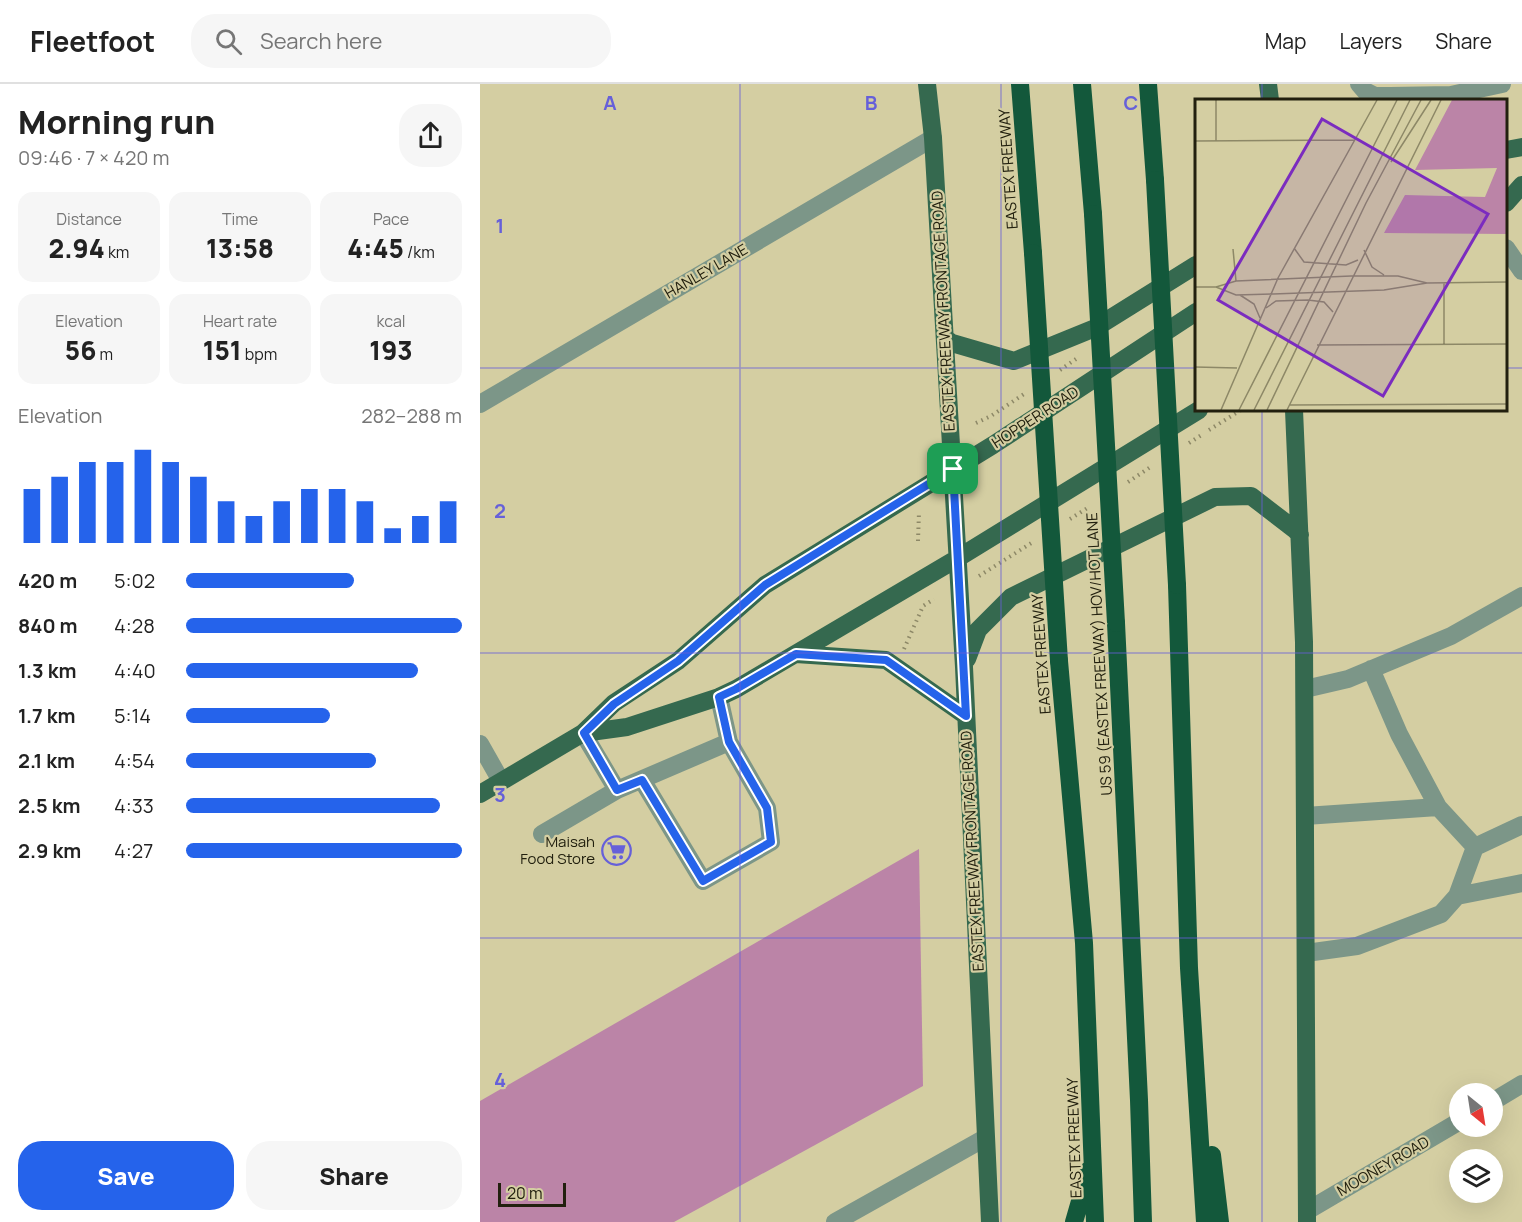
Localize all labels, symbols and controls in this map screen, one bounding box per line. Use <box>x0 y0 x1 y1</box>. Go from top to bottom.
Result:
search box <box>191 14 611 68</box>
text: Fleetfoot <box>30 22 155 60</box>
icon: search <box>212 25 245 58</box>
text: Search here <box>260 26 382 56</box>
text: Map <box>1265 27 1306 55</box>
text: Layers <box>1339 27 1402 55</box>
text: Share <box>1435 27 1492 55</box>
text: A <box>603 89 617 116</box>
text: B <box>865 89 878 116</box>
text: C <box>1124 89 1138 116</box>
text: Morning run <box>18 99 215 144</box>
inset map <box>1195 99 1507 411</box>
button: share <box>399 104 462 167</box>
street label: EASTEX FREEWAY <box>993 107 1023 230</box>
text: 09:46 · 7 × 420 m <box>18 144 169 171</box>
street label: EASTEX FREEWAY FRONTAGE ROAD <box>926 190 960 432</box>
text: Distance <box>56 208 122 230</box>
text: Time <box>222 208 258 230</box>
text: Pace <box>373 208 409 230</box>
text: 1 <box>496 212 504 239</box>
text: 2.94 <box>49 230 105 266</box>
text: 13:58 <box>206 230 274 266</box>
text: 4:45 <box>347 230 404 266</box>
street label: HANLEY LANE <box>660 239 752 303</box>
text: km <box>105 241 129 263</box>
text: /km <box>404 241 435 263</box>
text: Elevation <box>55 310 123 332</box>
text: Heart rate <box>203 310 277 332</box>
text: kcal <box>376 310 406 332</box>
text: 56 <box>65 332 96 368</box>
text: 151 <box>203 332 242 368</box>
text: 193 <box>369 332 413 368</box>
text: m <box>96 343 113 365</box>
text: bpm <box>242 343 277 365</box>
street label: HOPPER ROAD <box>987 381 1083 453</box>
text: Elevation <box>18 402 102 429</box>
text: 282–288 m <box>361 402 462 429</box>
pin <box>927 443 978 494</box>
icon: arrive <box>936 452 969 485</box>
text: 2 <box>494 497 506 524</box>
street label: US 59 (EASTEX FREEWAY) HOV/HOT LANE <box>1081 512 1117 796</box>
text: 420 m <box>18 567 77 594</box>
text: 5:02 <box>114 567 155 594</box>
street label: EASTEX FREEWAY <box>1026 592 1056 715</box>
text: 840 m <box>18 612 78 639</box>
text: 4:28 <box>114 612 155 639</box>
text: 1.3 km <box>18 657 76 684</box>
text: 4:40 <box>114 657 156 684</box>
text: 1.7 km <box>18 702 75 729</box>
text: 5:14 <box>114 702 151 729</box>
street label: EASTEX FREEWAY FRONTAGE ROAD <box>955 730 989 972</box>
text: 2.1 km <box>18 747 75 774</box>
text: 4:54 <box>114 747 155 774</box>
text: 3 <box>494 781 506 808</box>
text: 2.5 km <box>18 792 80 819</box>
text: 4:33 <box>114 792 154 819</box>
place label: Maisah Food Store <box>520 831 595 869</box>
supermarket icon: Maisah Food Store <box>600 834 632 866</box>
text: 2.9 km <box>18 837 81 864</box>
text: 4:27 <box>114 837 153 864</box>
text: 4 <box>494 1066 506 1093</box>
street label: EASTEX FREEWAY <box>1061 1077 1087 1199</box>
north arrow <box>1449 1083 1503 1137</box>
map controls <box>1449 1083 1503 1203</box>
street label: MOONEY ROAD <box>1333 1131 1433 1201</box>
button: Save <box>18 1141 234 1210</box>
button: Share <box>246 1141 462 1210</box>
button: layers <box>1449 1149 1503 1203</box>
scale bar <box>498 1180 566 1208</box>
text: 20 m <box>507 1182 543 1204</box>

